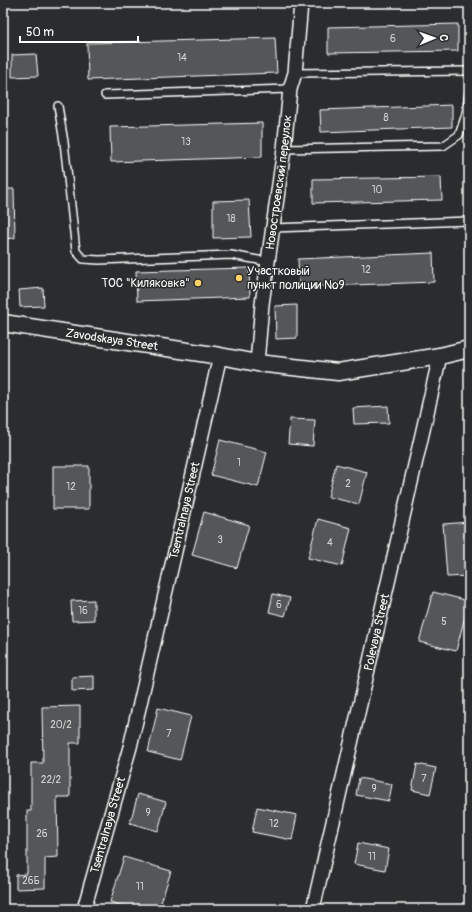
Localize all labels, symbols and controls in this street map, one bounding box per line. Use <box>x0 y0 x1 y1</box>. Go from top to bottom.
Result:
scale bar <box>20 18 138 44</box>
north arrow <box>414 18 454 58</box>
text: 50 m <box>26 25 54 40</box>
house number: 6 <box>390 33 396 45</box>
text: С <box>437 34 450 41</box>
house number: 14 <box>177 52 187 64</box>
house number: 8 <box>383 112 389 124</box>
street label: Новостроевский переулок <box>262 114 295 251</box>
house number: 13 <box>181 136 191 148</box>
house number: 10 <box>372 184 383 196</box>
house number: 18 <box>227 213 235 225</box>
place label: Участковый пункт полиции №9 <box>247 264 345 293</box>
house number: 12 <box>361 264 371 276</box>
marker: Участковый пункт полиции №9 <box>234 273 244 283</box>
place label: ТОС "Киляковка" <box>101 276 190 291</box>
marker: ТОС "Киляковка" <box>193 278 203 288</box>
street label: Zavodskaya Street <box>64 325 159 354</box>
house number: 1 <box>237 457 241 469</box>
street label: Tsentralnaya Street <box>166 460 203 561</box>
house number: 2 <box>345 478 351 490</box>
house number: 12 <box>66 481 76 493</box>
house number: 3 <box>217 534 223 546</box>
house number: 4 <box>327 537 333 549</box>
street label: Polevaya Street <box>360 592 393 672</box>
house number: 6 <box>276 599 282 611</box>
house number: 16 <box>78 605 88 617</box>
house number: 5 <box>441 616 447 628</box>
house number: 20/2 <box>50 719 72 731</box>
house number: 7 <box>166 728 172 740</box>
house number: 7 <box>421 773 427 785</box>
house number: 22/2 <box>41 774 62 786</box>
street label: Tsentralnaya Street <box>87 775 129 875</box>
house number: 9 <box>371 783 377 795</box>
house number: 9 <box>145 807 151 819</box>
house number: 12 <box>269 818 279 830</box>
house number: 26 <box>36 828 48 840</box>
house number: 11 <box>368 851 376 863</box>
house number: 26Б <box>22 875 40 887</box>
house number: 11 <box>136 881 144 893</box>

